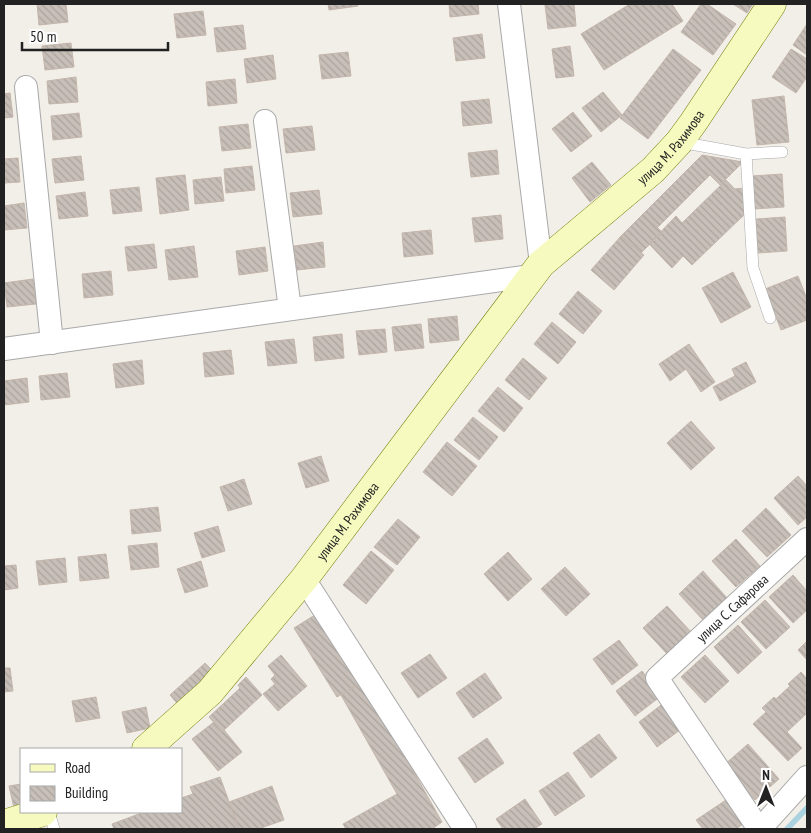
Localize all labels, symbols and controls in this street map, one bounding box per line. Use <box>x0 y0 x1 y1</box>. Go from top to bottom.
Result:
scale bar <box>22 20 169 52</box>
text: 50 m <box>30 27 56 46</box>
street label: улица М. Рахимова <box>634 107 708 188</box>
street label: улица М. Рахимова <box>312 479 383 564</box>
street label: улица С. Сафарова <box>693 570 772 646</box>
legend <box>20 748 182 813</box>
text: Road <box>65 758 91 777</box>
north arrow <box>741 763 791 813</box>
text: N <box>762 766 770 784</box>
text: Building <box>65 783 108 802</box>

